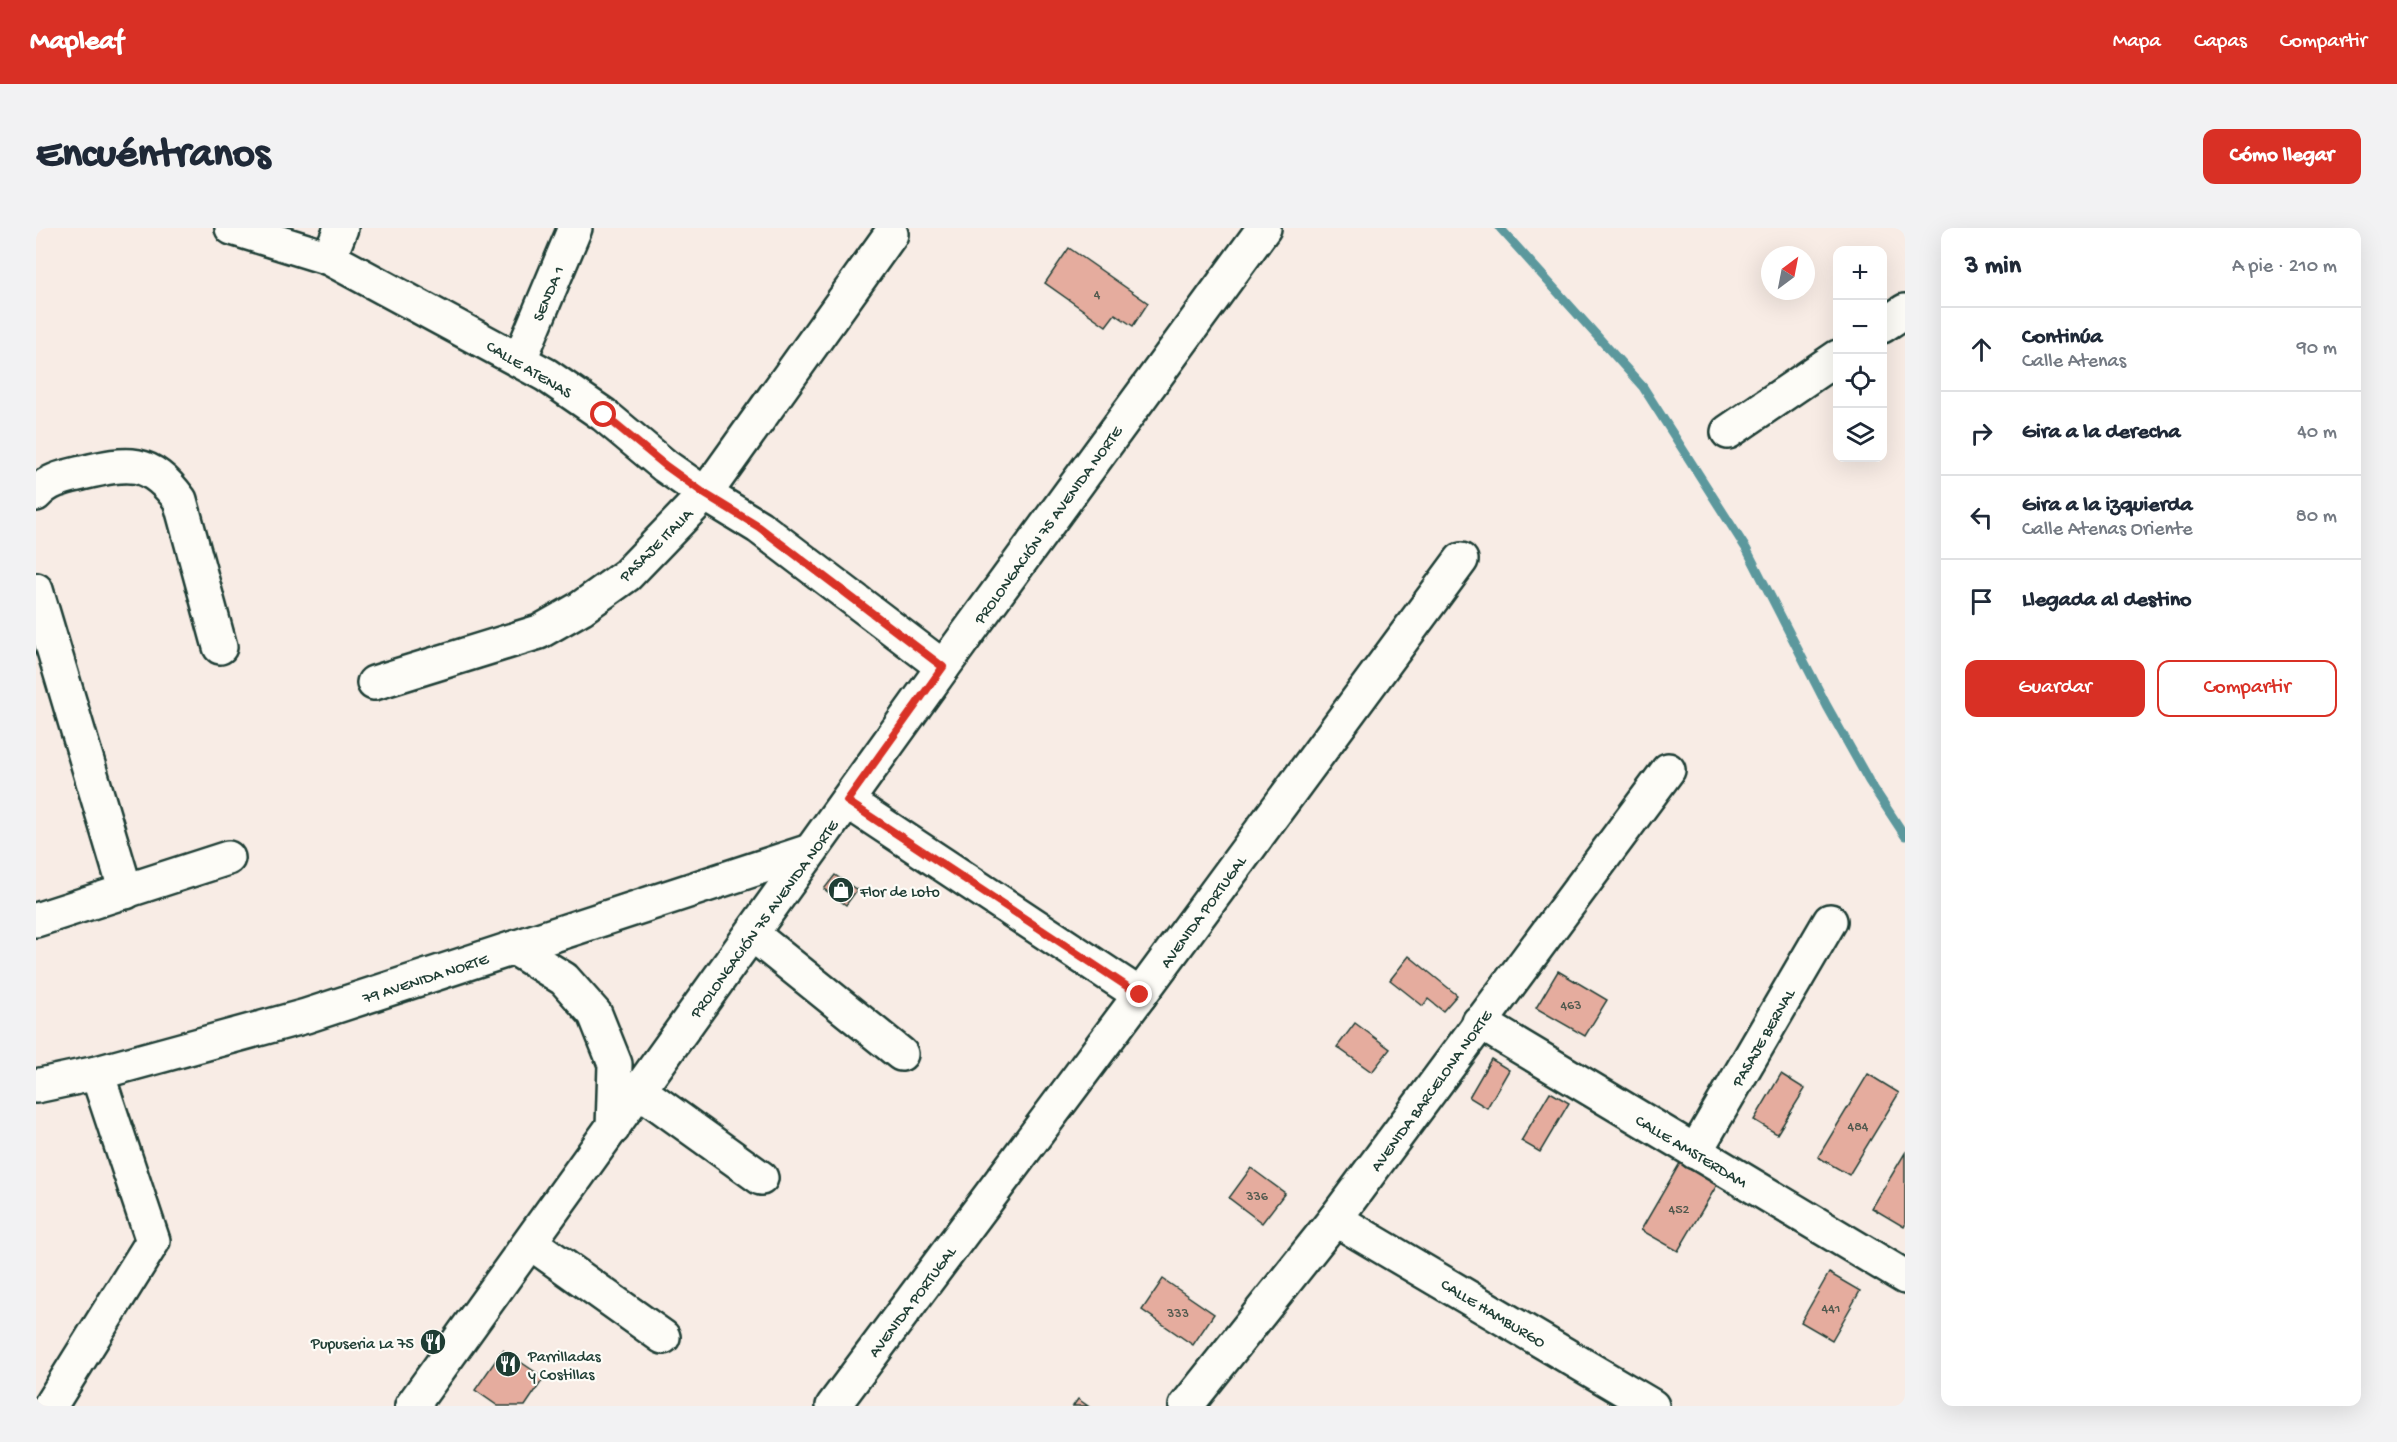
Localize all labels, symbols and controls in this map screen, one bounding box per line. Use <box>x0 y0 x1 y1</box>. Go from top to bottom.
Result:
text: Mapleaf <box>30 26 124 59</box>
text: Mapa <box>2113 30 2161 55</box>
text: Capas <box>2194 30 2247 55</box>
text: Compartir <box>2280 30 2367 55</box>
button: Cómo llegar <box>2203 129 2361 184</box>
text: Encuéntranos <box>36 132 270 181</box>
north arrow <box>1761 246 1815 300</box>
map controls <box>1833 246 1887 462</box>
button: + <box>1833 246 1887 300</box>
text: 3 min <box>1965 252 2021 283</box>
text: A pie · 210 m <box>2232 256 2337 279</box>
street label: SENDA 1 <box>530 264 570 325</box>
house number: 4 <box>1094 287 1101 304</box>
button: − <box>1833 300 1887 354</box>
text: Continúa <box>2022 325 2103 351</box>
icon: ahead <box>1965 333 1998 366</box>
street label: CALLE ATENAS <box>482 338 575 404</box>
text: 90 m <box>2297 338 2337 361</box>
text: Calle Atenas <box>2022 351 2126 374</box>
button: locate <box>1833 354 1887 408</box>
route start <box>590 401 616 427</box>
button: layers <box>1833 408 1887 462</box>
icon: right <box>1965 417 1998 450</box>
text: Gira a la derecha <box>2022 420 2180 446</box>
text: 40 m <box>2297 422 2337 445</box>
street label: PROLONGACIÓN 75 AVENIDA NORTE <box>971 423 1129 630</box>
text: Gira a la izquierda <box>2022 493 2193 519</box>
icon: left <box>1965 501 1998 534</box>
street label: PASAJE ITALIA <box>616 505 699 588</box>
text: 80 m <box>2296 506 2337 529</box>
text: Calle Atenas Oriente <box>2022 519 2193 542</box>
icon: arrive <box>1965 585 1998 618</box>
text: Llegada al destino <box>2022 588 2192 614</box>
button: Guardar <box>1965 660 2145 717</box>
button: Compartir <box>2157 660 2337 717</box>
street label: PROLONGACIÓN 75 AVENIDA NORTE <box>687 817 845 1024</box>
street label: AVENIDA PORTUGAL <box>1158 852 1253 973</box>
shop icon: Flor de Loto <box>826 875 856 905</box>
place label: Flor de Loto <box>859 884 940 903</box>
street label: 79 AVENIDA NORTE <box>360 951 492 1010</box>
route end <box>1126 981 1152 1007</box>
street label: PASAJE BERNAL <box>1729 986 1801 1092</box>
house number: 463 <box>1561 998 1582 1015</box>
street label: AVENIDA BARCELONA NORTE <box>1368 1007 1498 1176</box>
street label: CALLE AMSTERDAM <box>1631 1112 1750 1194</box>
house number: 484 <box>1848 1119 1869 1136</box>
house number: 336 <box>1245 1189 1269 1206</box>
house number: 452 <box>1669 1202 1690 1219</box>
street label: AVENIDA PORTUGAL <box>866 1243 962 1362</box>
street label: CALLE HAMBURGO <box>1436 1276 1548 1354</box>
house number: 441 <box>1822 1301 1840 1318</box>
house number: 333 <box>1166 1306 1189 1323</box>
restaurant icon: Pupuseria La 75 <box>418 1327 448 1357</box>
place label: Pupuseria La 75 <box>310 1336 414 1355</box>
restaurant icon: Parrilladas y Costillas <box>493 1349 523 1379</box>
place label: Parrilladas y Costillas <box>527 1349 602 1386</box>

